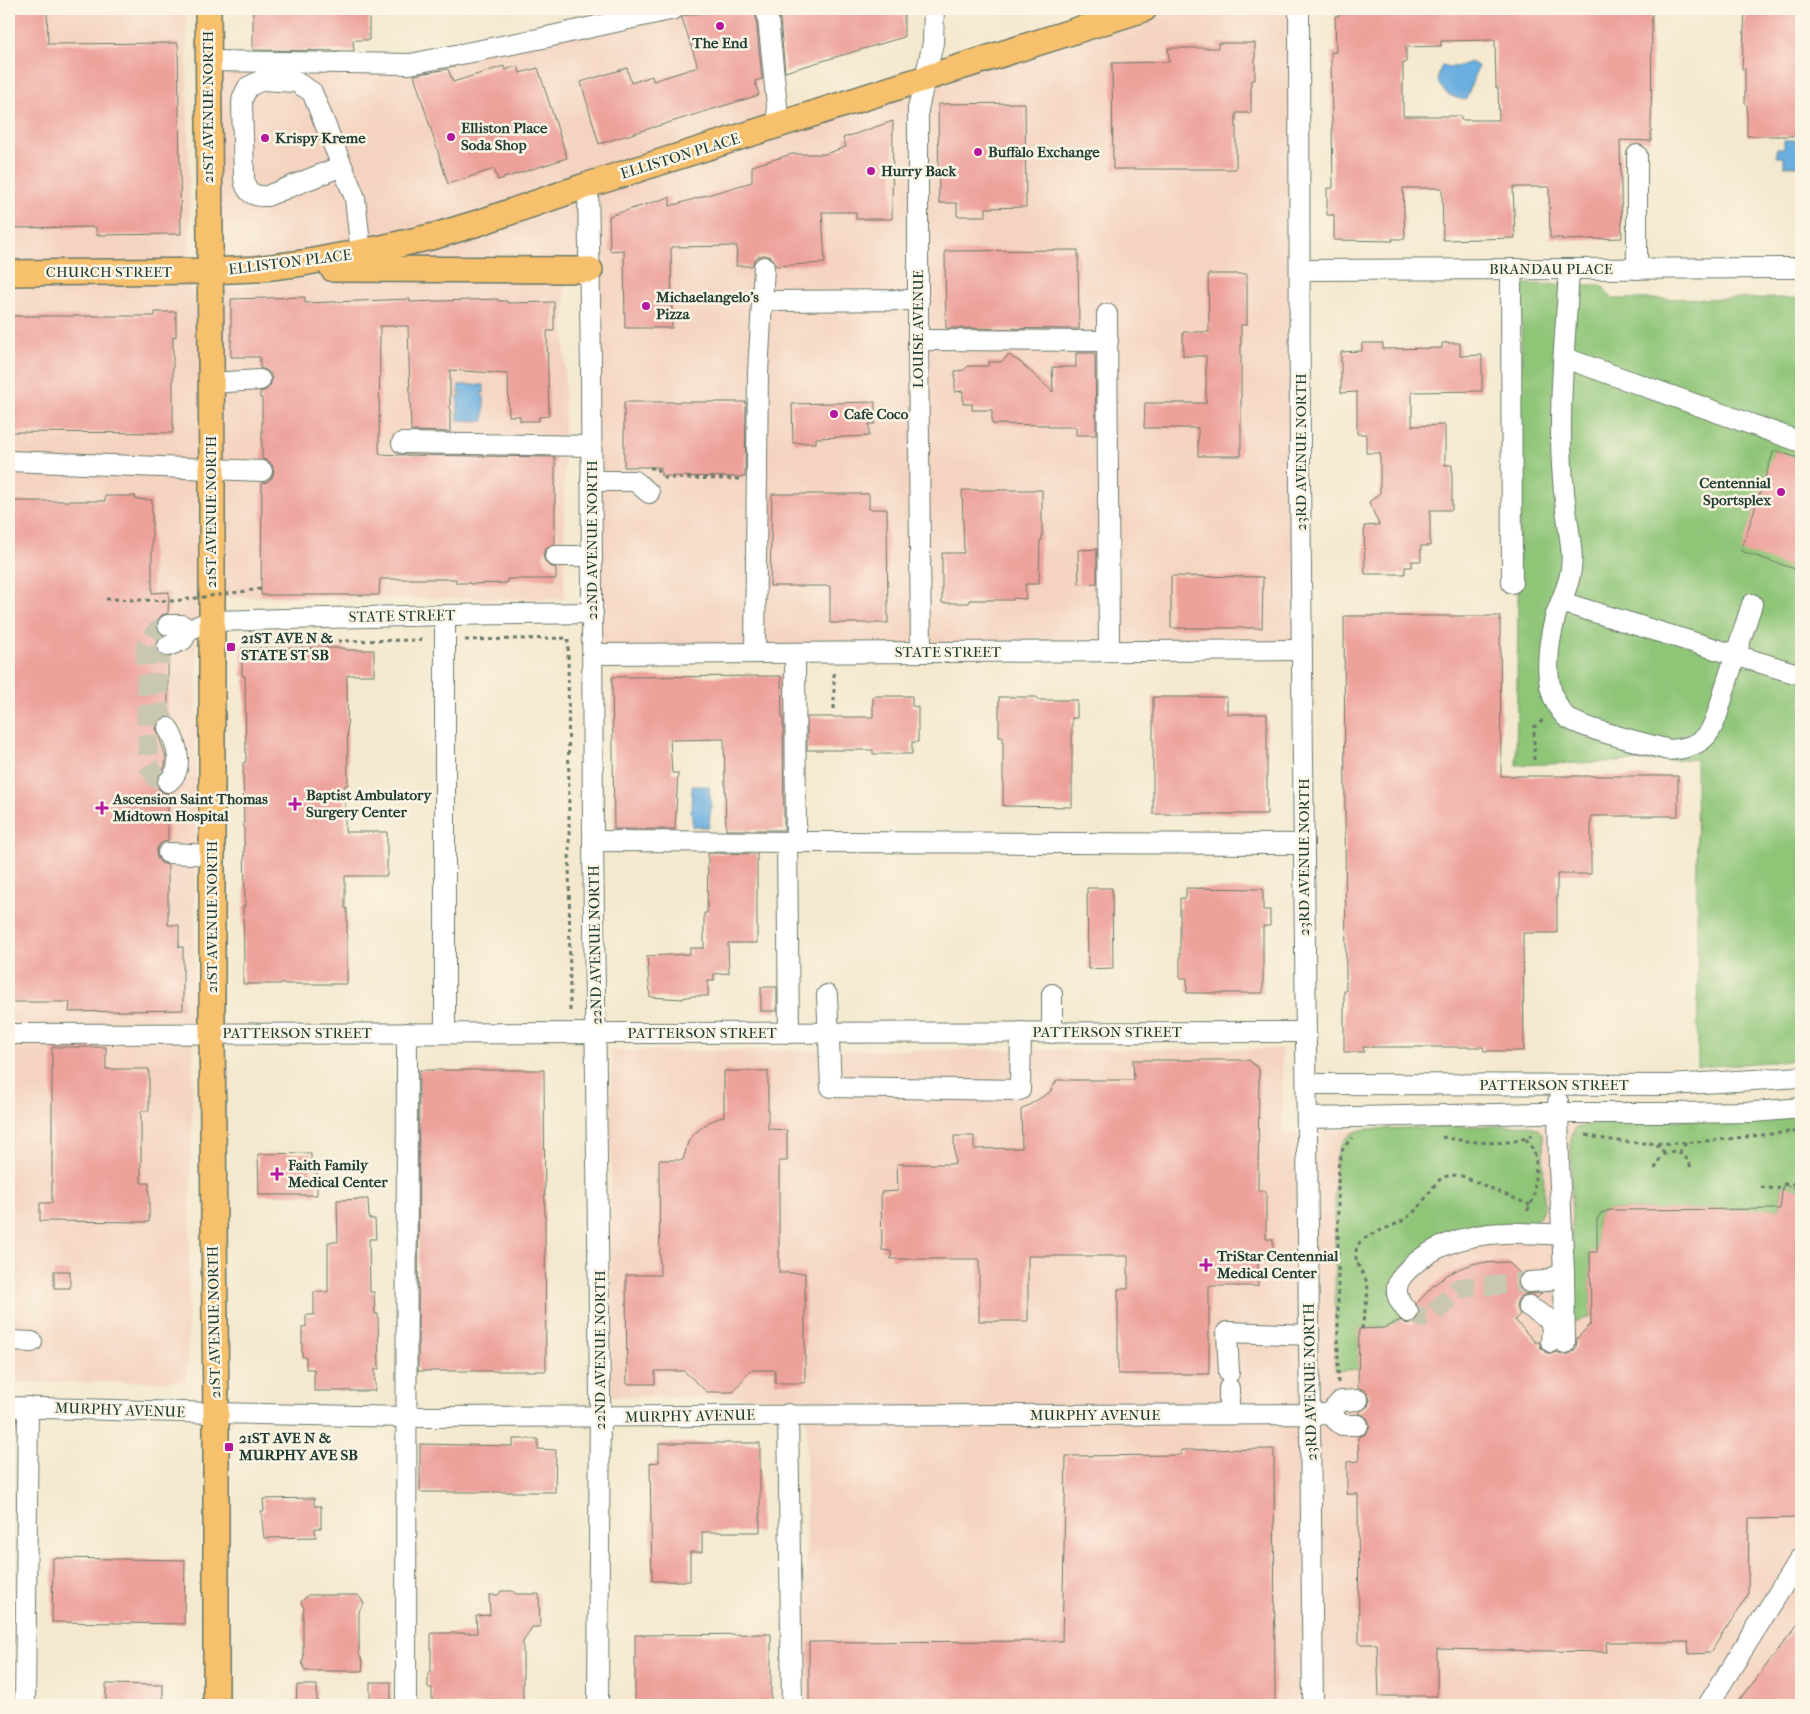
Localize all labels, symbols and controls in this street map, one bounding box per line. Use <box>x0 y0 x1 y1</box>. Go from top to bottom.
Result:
marker: The End <box>714 20 726 32</box>
street label: 21ST AVENUE NORTH <box>199 31 217 183</box>
place label: The End <box>691 34 749 52</box>
place label: Elliston Place Soda Shop <box>461 119 548 154</box>
place label: Krispy Kreme <box>275 129 366 147</box>
street label: ELLISTON PLACE <box>618 129 742 183</box>
marker: Elliston Place Soda Shop <box>445 131 457 143</box>
marker: Krispy Kreme <box>259 132 271 144</box>
place label: Buffalo Exchange <box>988 143 1100 161</box>
marker: Buffalo Exchange <box>972 146 984 158</box>
place label: Hurry Back <box>881 162 957 180</box>
marker: Hurry Back <box>865 165 877 177</box>
street label: ELLISTON PLACE <box>227 246 353 278</box>
street label: BRANDAU PLACE <box>1489 260 1613 278</box>
street label: CHURCH STREET <box>46 263 173 281</box>
street label: LOUISE AVENUE <box>909 270 927 388</box>
place label: Michaelangelo’s Pizza <box>655 288 759 323</box>
marker: Michaelangelo’s Pizza <box>640 300 652 312</box>
street label: 23RD AVENUE NORTH <box>1292 373 1310 531</box>
place label: Cafe Coco <box>844 405 909 423</box>
marker: Cafe Coco <box>828 408 840 420</box>
street label: 21ST AVENUE NORTH <box>202 436 220 588</box>
street label: 22ND AVENUE NORTH <box>583 460 601 620</box>
place label: Centennial Sportsplex <box>1699 474 1772 509</box>
marker: Centennial Sportsplex <box>1775 486 1787 498</box>
street label: STATE STREET <box>349 606 456 626</box>
place label: 21ST AVE N & STATE ST SB <box>241 629 334 664</box>
marker: 21ST AVE N & STATE ST SB <box>225 641 237 653</box>
street label: STATE STREET <box>895 643 1002 661</box>
street label: 23RD AVENUE NORTH <box>1295 778 1313 936</box>
place label: Baptist Ambulatory Surgery Center <box>306 786 432 821</box>
place label: Ascension Saint Thomas Midtown Hospital <box>112 790 268 825</box>
marker: Baptist Ambulatory Surgery Center <box>288 797 302 811</box>
marker: Ascension Saint Thomas Midtown Hospital <box>95 801 109 815</box>
street label: 21ST AVENUE NORTH <box>203 841 221 993</box>
street label: 22ND AVENUE NORTH <box>585 865 605 1025</box>
street label: PATTERSON STREET <box>1032 1023 1183 1041</box>
street label: PATTERSON STREET <box>222 1024 373 1042</box>
street label: PATTERSON STREET <box>627 1024 778 1042</box>
street label: PATTERSON STREET <box>1479 1076 1630 1094</box>
place label: Faith Family Medical Center <box>287 1156 388 1191</box>
marker: Faith Family Medical Center <box>270 1167 284 1181</box>
street label: 21ST AVENUE NORTH <box>204 1245 224 1398</box>
place label: TriStar Centennial Medical Center <box>1216 1247 1339 1282</box>
marker: TriStar Centennial Medical Center <box>1199 1258 1213 1272</box>
street label: 22ND AVENUE NORTH <box>591 1270 609 1430</box>
street label: 23RD AVENUE NORTH <box>1300 1303 1320 1461</box>
street label: MURPHY AVENUE <box>54 1399 186 1421</box>
street label: MURPHY AVENUE <box>625 1406 755 1426</box>
street label: MURPHY AVENUE <box>1030 1406 1160 1424</box>
place label: 21ST AVE N & MURPHY AVE SB <box>238 1429 358 1464</box>
marker: 21ST AVE N & MURPHY AVE SB <box>223 1441 235 1453</box>

